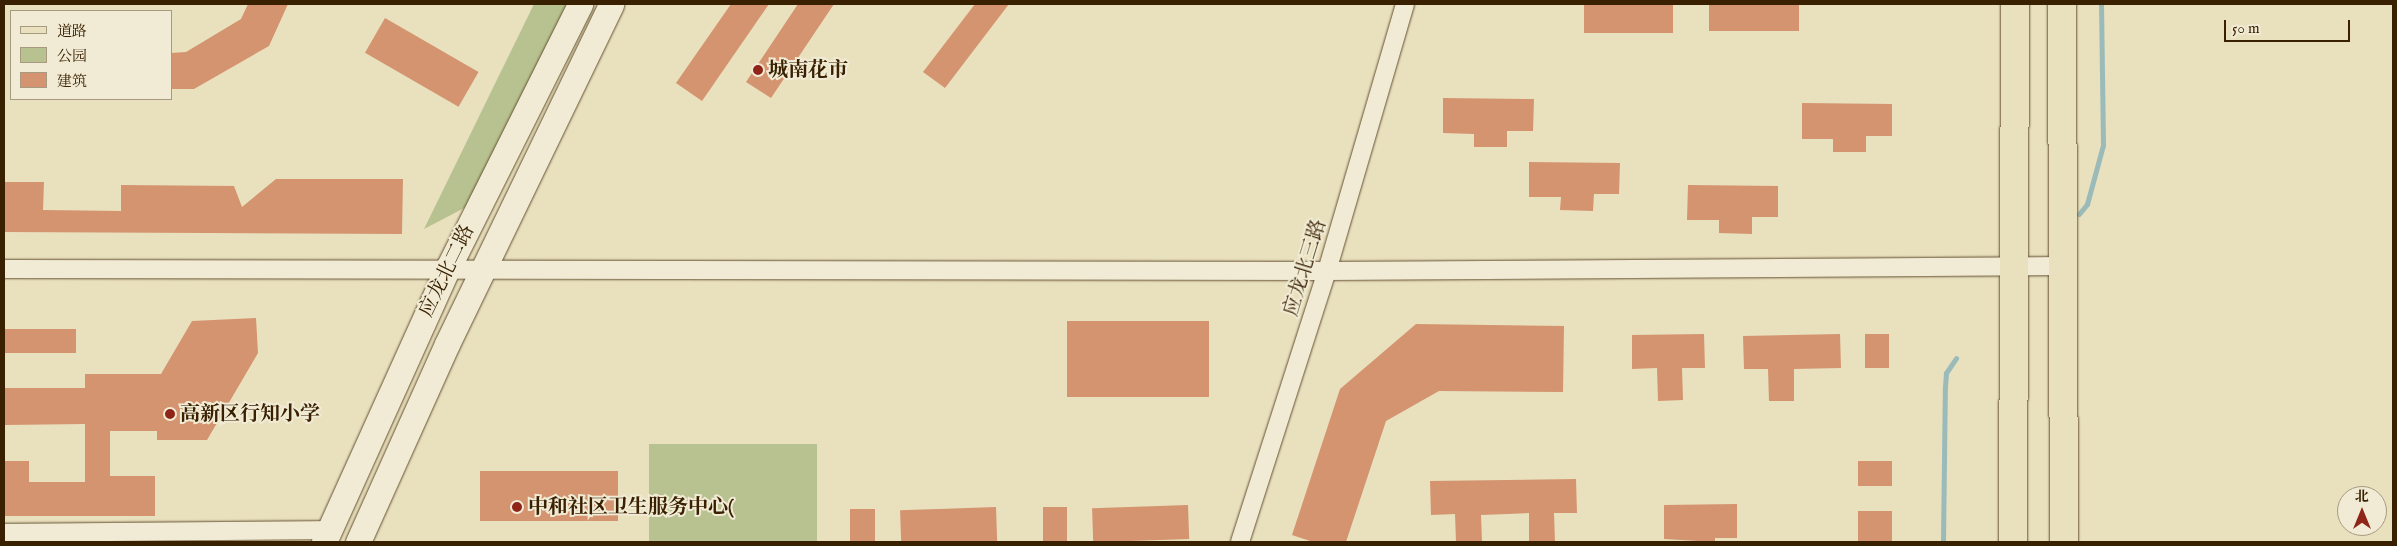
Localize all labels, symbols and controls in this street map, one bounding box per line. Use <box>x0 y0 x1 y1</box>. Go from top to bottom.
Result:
legend <box>10 10 172 100</box>
scale bar <box>2227 10 2353 42</box>
text: 50 m <box>2232 19 2260 38</box>
text: 道路 <box>57 22 87 41</box>
text: 公园 <box>57 47 87 66</box>
place label: 城南花市 <box>768 58 848 82</box>
marker: 城南花市 <box>752 64 764 76</box>
text: 建筑 <box>57 72 87 91</box>
street label: 应龙北三路 <box>1279 217 1331 319</box>
street label: 应龙北二路 <box>414 221 480 321</box>
place label: 高新区行知小学 <box>180 402 320 426</box>
marker: 高新区行知小学 <box>164 408 176 420</box>
north arrow <box>2337 486 2387 536</box>
text: 北 <box>2355 488 2369 506</box>
place label: 中和社区卫生服务中心( <box>528 495 733 519</box>
marker: 中和社区卫生服务中心( <box>510 500 524 514</box>

